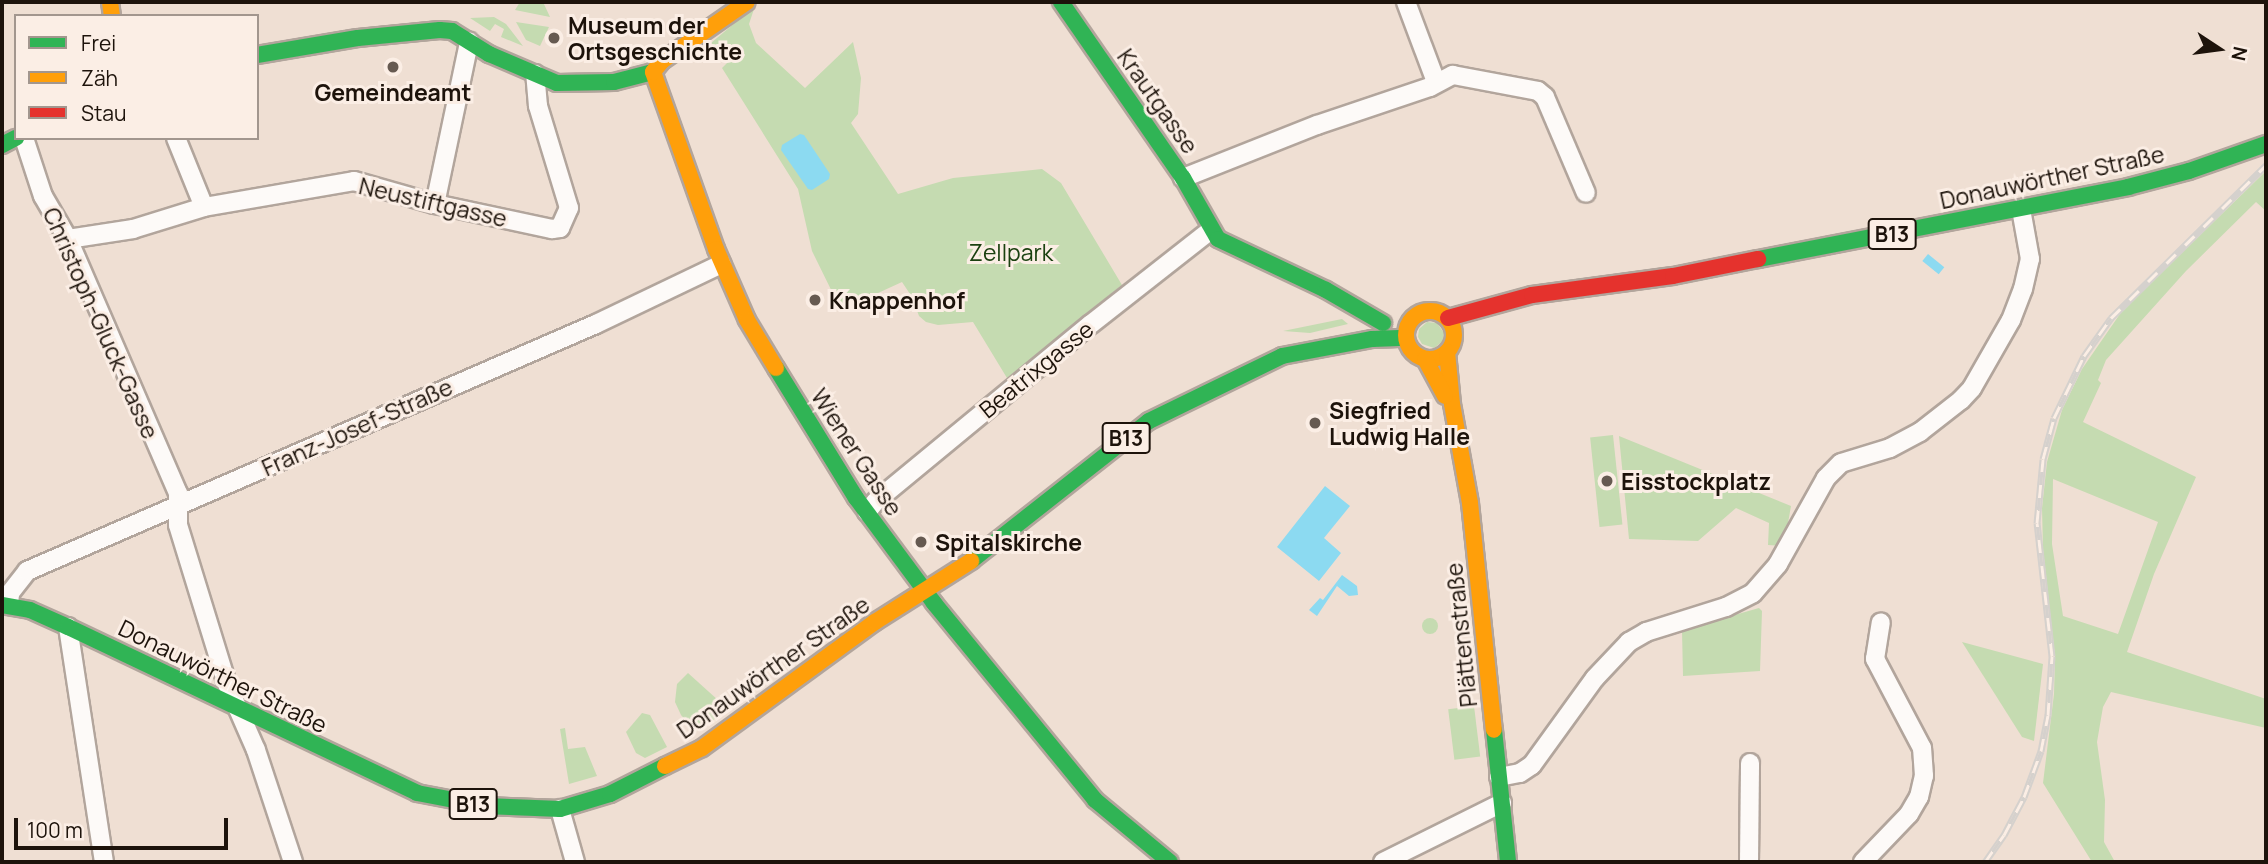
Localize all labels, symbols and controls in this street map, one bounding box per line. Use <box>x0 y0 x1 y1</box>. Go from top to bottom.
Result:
place label: Museum der Ortsgeschichte <box>568 11 742 65</box>
legend <box>14 14 259 140</box>
north arrow <box>2184 14 2254 84</box>
text: Frei <box>81 29 116 57</box>
marker: Museum der Ortsgeschichte <box>546 30 562 46</box>
street label: Krautgasse <box>1112 43 1204 159</box>
text: N <box>2225 44 2254 63</box>
marker: Gemeindeamt <box>385 59 401 75</box>
text: Zäh <box>81 64 118 92</box>
place label: Gemeindeamt <box>314 78 472 106</box>
text: Stau <box>81 99 127 127</box>
street label: Donauwörther Straße <box>1937 140 2167 214</box>
street label: Neustiftgasse <box>356 172 510 232</box>
street label: Christoph-Gluck-Gasse <box>38 203 164 443</box>
road number: B13 <box>1868 216 1916 252</box>
park label: Zellpark <box>969 238 1053 266</box>
place label: Knappenhof <box>829 286 965 314</box>
marker: Knappenhof <box>807 292 823 308</box>
street label: Beatrixgasse <box>973 315 1099 423</box>
street label: Franz-Josef-Straße <box>257 373 457 481</box>
street label: Wiener Gasse <box>806 383 908 521</box>
place label: Siegfried Ludwig Halle <box>1329 396 1470 450</box>
marker: Siegfried Ludwig Halle <box>1307 415 1323 431</box>
road number: B13 <box>1102 420 1150 456</box>
place label: Eisstockplatz <box>1621 467 1771 495</box>
marker: Eisstockplatz <box>1599 473 1615 489</box>
place label: Spitalskirche <box>935 528 1082 556</box>
marker: Spitalskirche <box>913 534 929 550</box>
street label: Plättenstraße <box>1440 561 1482 709</box>
street label: Donauwörther Straße <box>671 590 875 744</box>
street label: Donauwörther Straße <box>114 613 332 739</box>
road number: B13 <box>448 786 498 822</box>
scale bar <box>18 804 231 848</box>
text: 100 m <box>27 816 83 844</box>

